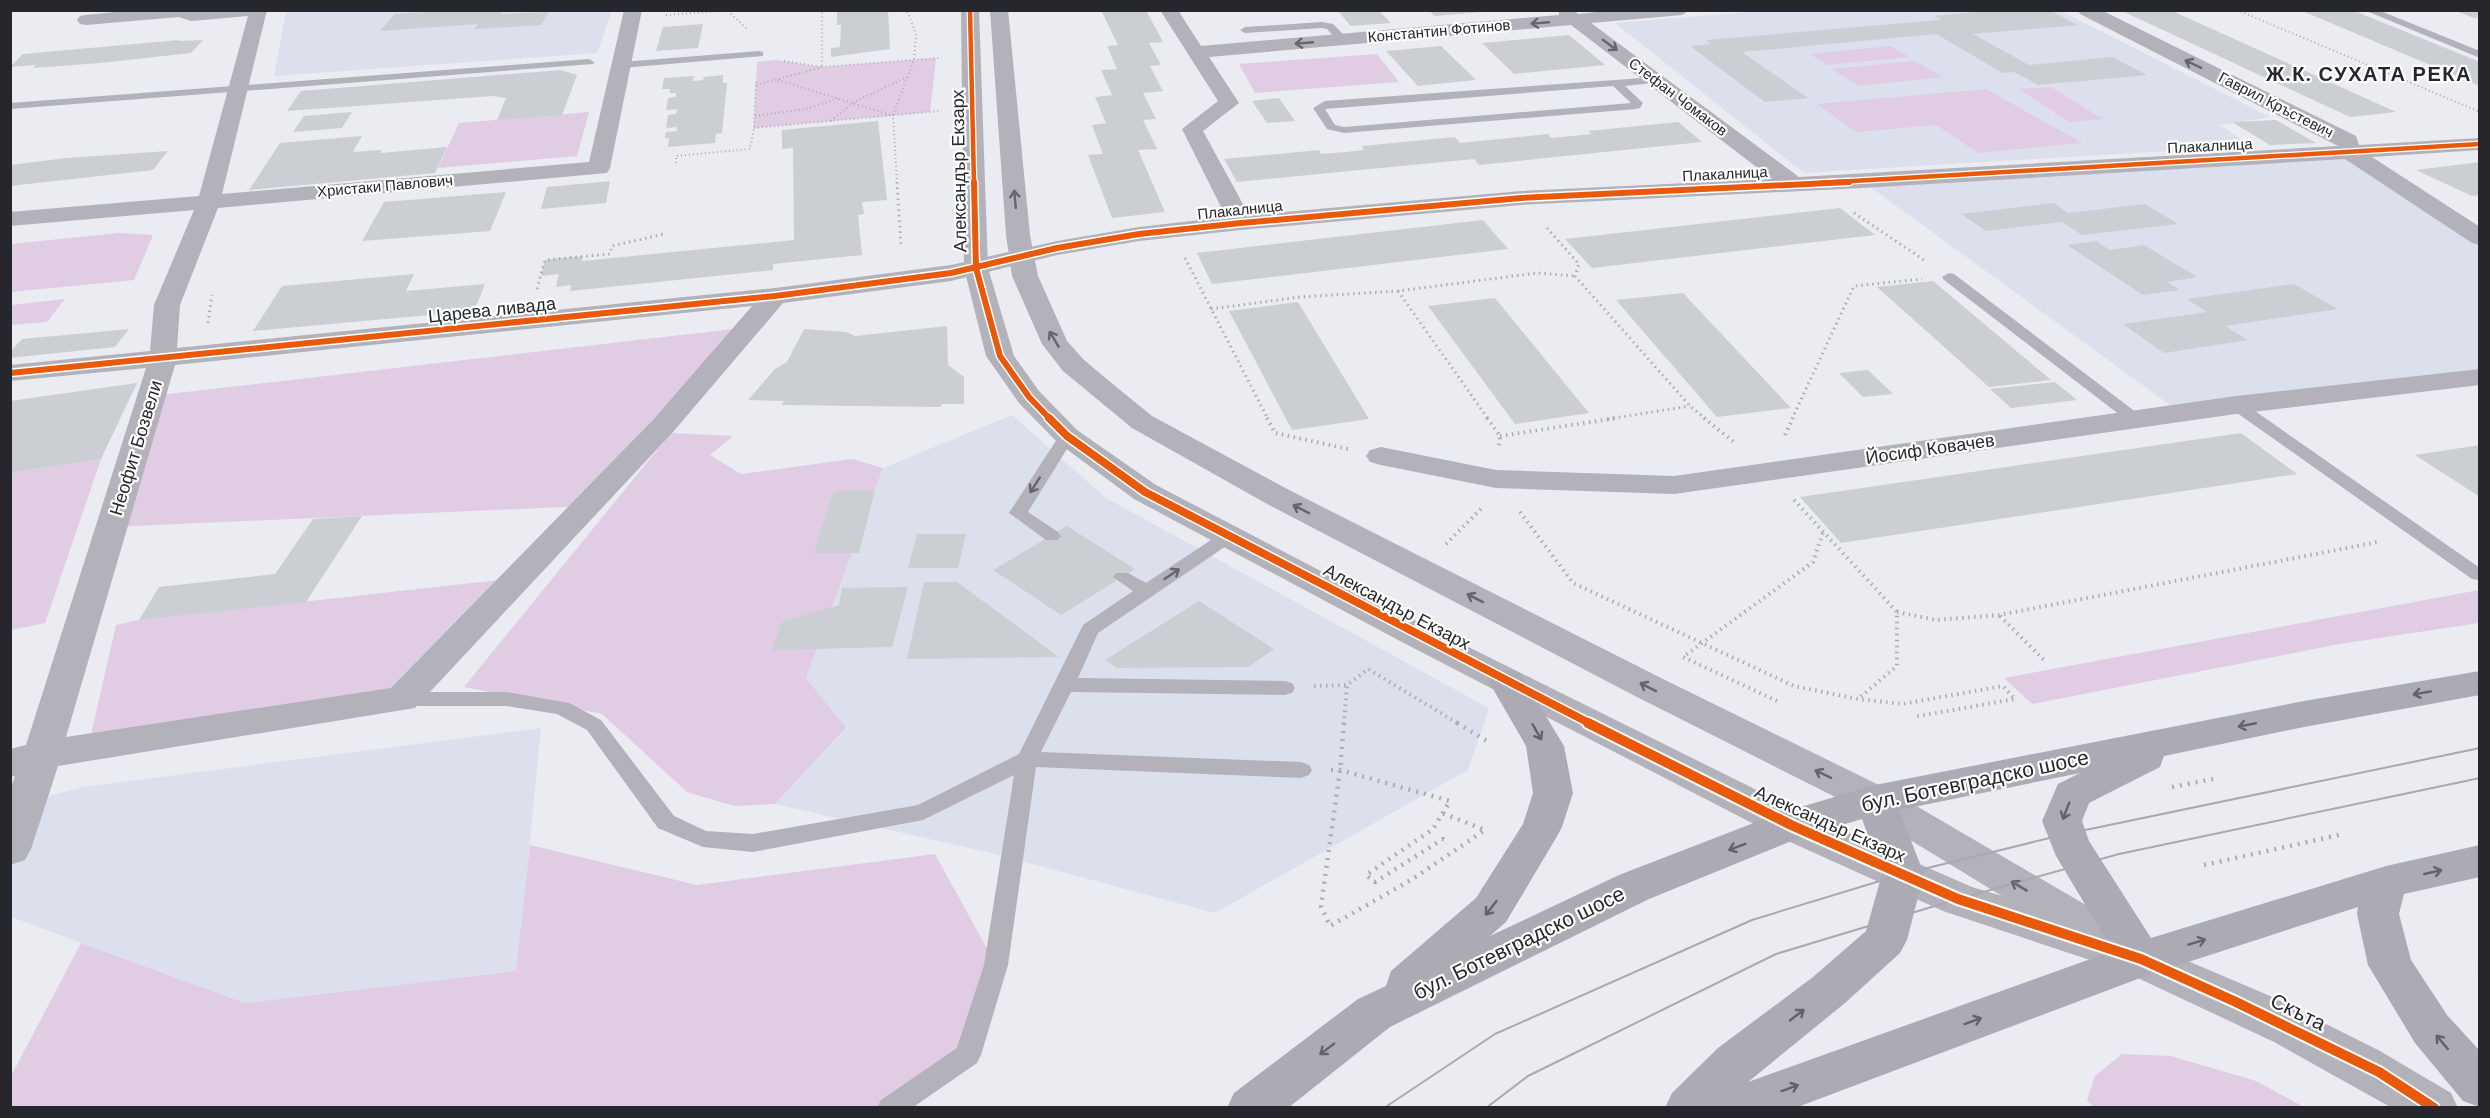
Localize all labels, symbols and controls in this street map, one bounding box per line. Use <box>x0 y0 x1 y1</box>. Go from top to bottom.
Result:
street label: Константин Фотинов <box>1367 15 1511 47</box>
one-way arrow <box>1531 18 1551 29</box>
one-way arrow <box>1294 38 1314 49</box>
one-way arrow <box>1601 39 1617 51</box>
street label: Стефан Чомаков <box>1625 53 1732 141</box>
one-way arrow <box>2184 57 2202 69</box>
district label: Ж.К. СУХАТА РЕКА <box>2265 61 2472 87</box>
street label: Гаврил Кръстевич <box>2215 67 2337 143</box>
street label: Александър Екзарх <box>946 89 972 253</box>
street label: Плакалница <box>2167 134 2254 158</box>
street label: Плакалница <box>1682 162 1769 186</box>
street label: Христаки Павлович <box>316 170 454 202</box>
one-way arrow <box>1009 189 1020 209</box>
street label: Плакалница <box>1196 196 1284 224</box>
street label: Царева ливада <box>427 291 558 329</box>
one-way arrow <box>1047 331 1059 348</box>
street label: Неофит Бозвели <box>104 377 168 519</box>
street label: Йосиф Ковачев <box>1864 428 1996 470</box>
one-way arrow <box>1029 476 1041 493</box>
one-way arrow <box>1293 503 1311 514</box>
street label: Александър Екзарх <box>1319 558 1475 656</box>
one-way arrow <box>1163 568 1179 580</box>
one-way arrow <box>1466 592 1484 603</box>
one-way arrow <box>1640 680 1658 692</box>
one-way arrow <box>2413 688 2432 699</box>
one-way arrow <box>2237 720 2257 731</box>
one-way arrow <box>1531 723 1543 740</box>
street label: бул. Ботевградско шосе <box>1859 743 2091 819</box>
one-way arrow <box>1814 767 1832 779</box>
street label: Александър Екзарх <box>1751 780 1909 868</box>
one-way arrow <box>2059 801 2070 820</box>
one-way arrow <box>1728 842 1746 853</box>
one-way arrow <box>2422 866 2442 877</box>
street label: бул. Ботевградско шосе <box>1409 880 1629 1006</box>
one-way arrow <box>2011 880 2028 892</box>
one-way arrow <box>1485 900 1498 916</box>
one-way arrow <box>2187 935 2206 946</box>
street label: Скъта <box>2266 987 2331 1038</box>
one-way arrow <box>1789 1008 1805 1021</box>
one-way arrow <box>1963 1015 1982 1026</box>
one-way arrow <box>2435 1034 2448 1050</box>
one-way arrow <box>1320 1043 1336 1055</box>
one-way arrow <box>1780 1081 1799 1092</box>

